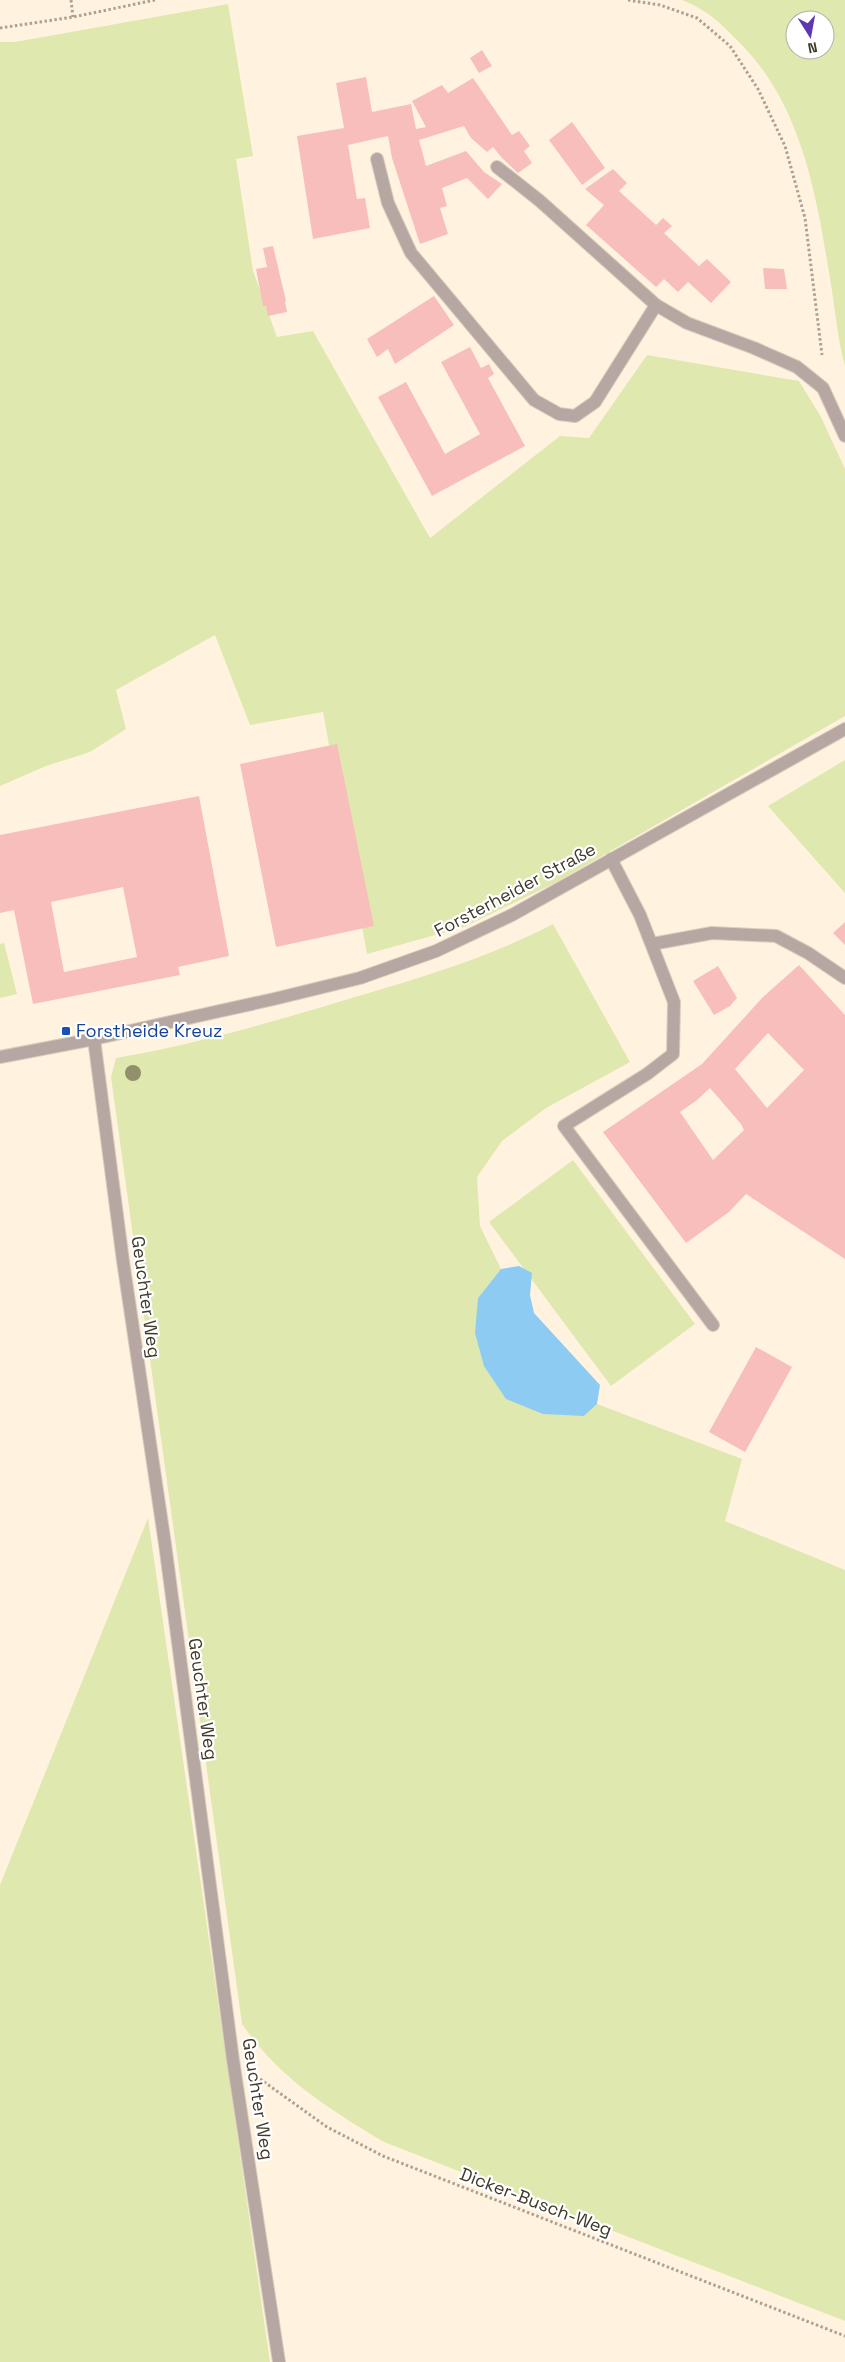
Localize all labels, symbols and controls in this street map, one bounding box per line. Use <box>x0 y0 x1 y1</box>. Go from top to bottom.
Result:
north arrow <box>785 10 835 60</box>
text: N <box>806 38 819 57</box>
street label: Forsterheider Straße <box>430 837 600 942</box>
place label: Forstheide Kreuz <box>76 1019 222 1042</box>
marker: Forstheide Kreuz <box>60 1025 72 1037</box>
street label: Geuchter Weg <box>127 1235 166 1359</box>
street label: Geuchter Weg <box>184 1637 223 1761</box>
street label: Geuchter Weg <box>238 2037 279 2161</box>
street label: Dicker-Busch-Weg <box>457 2162 616 2241</box>

